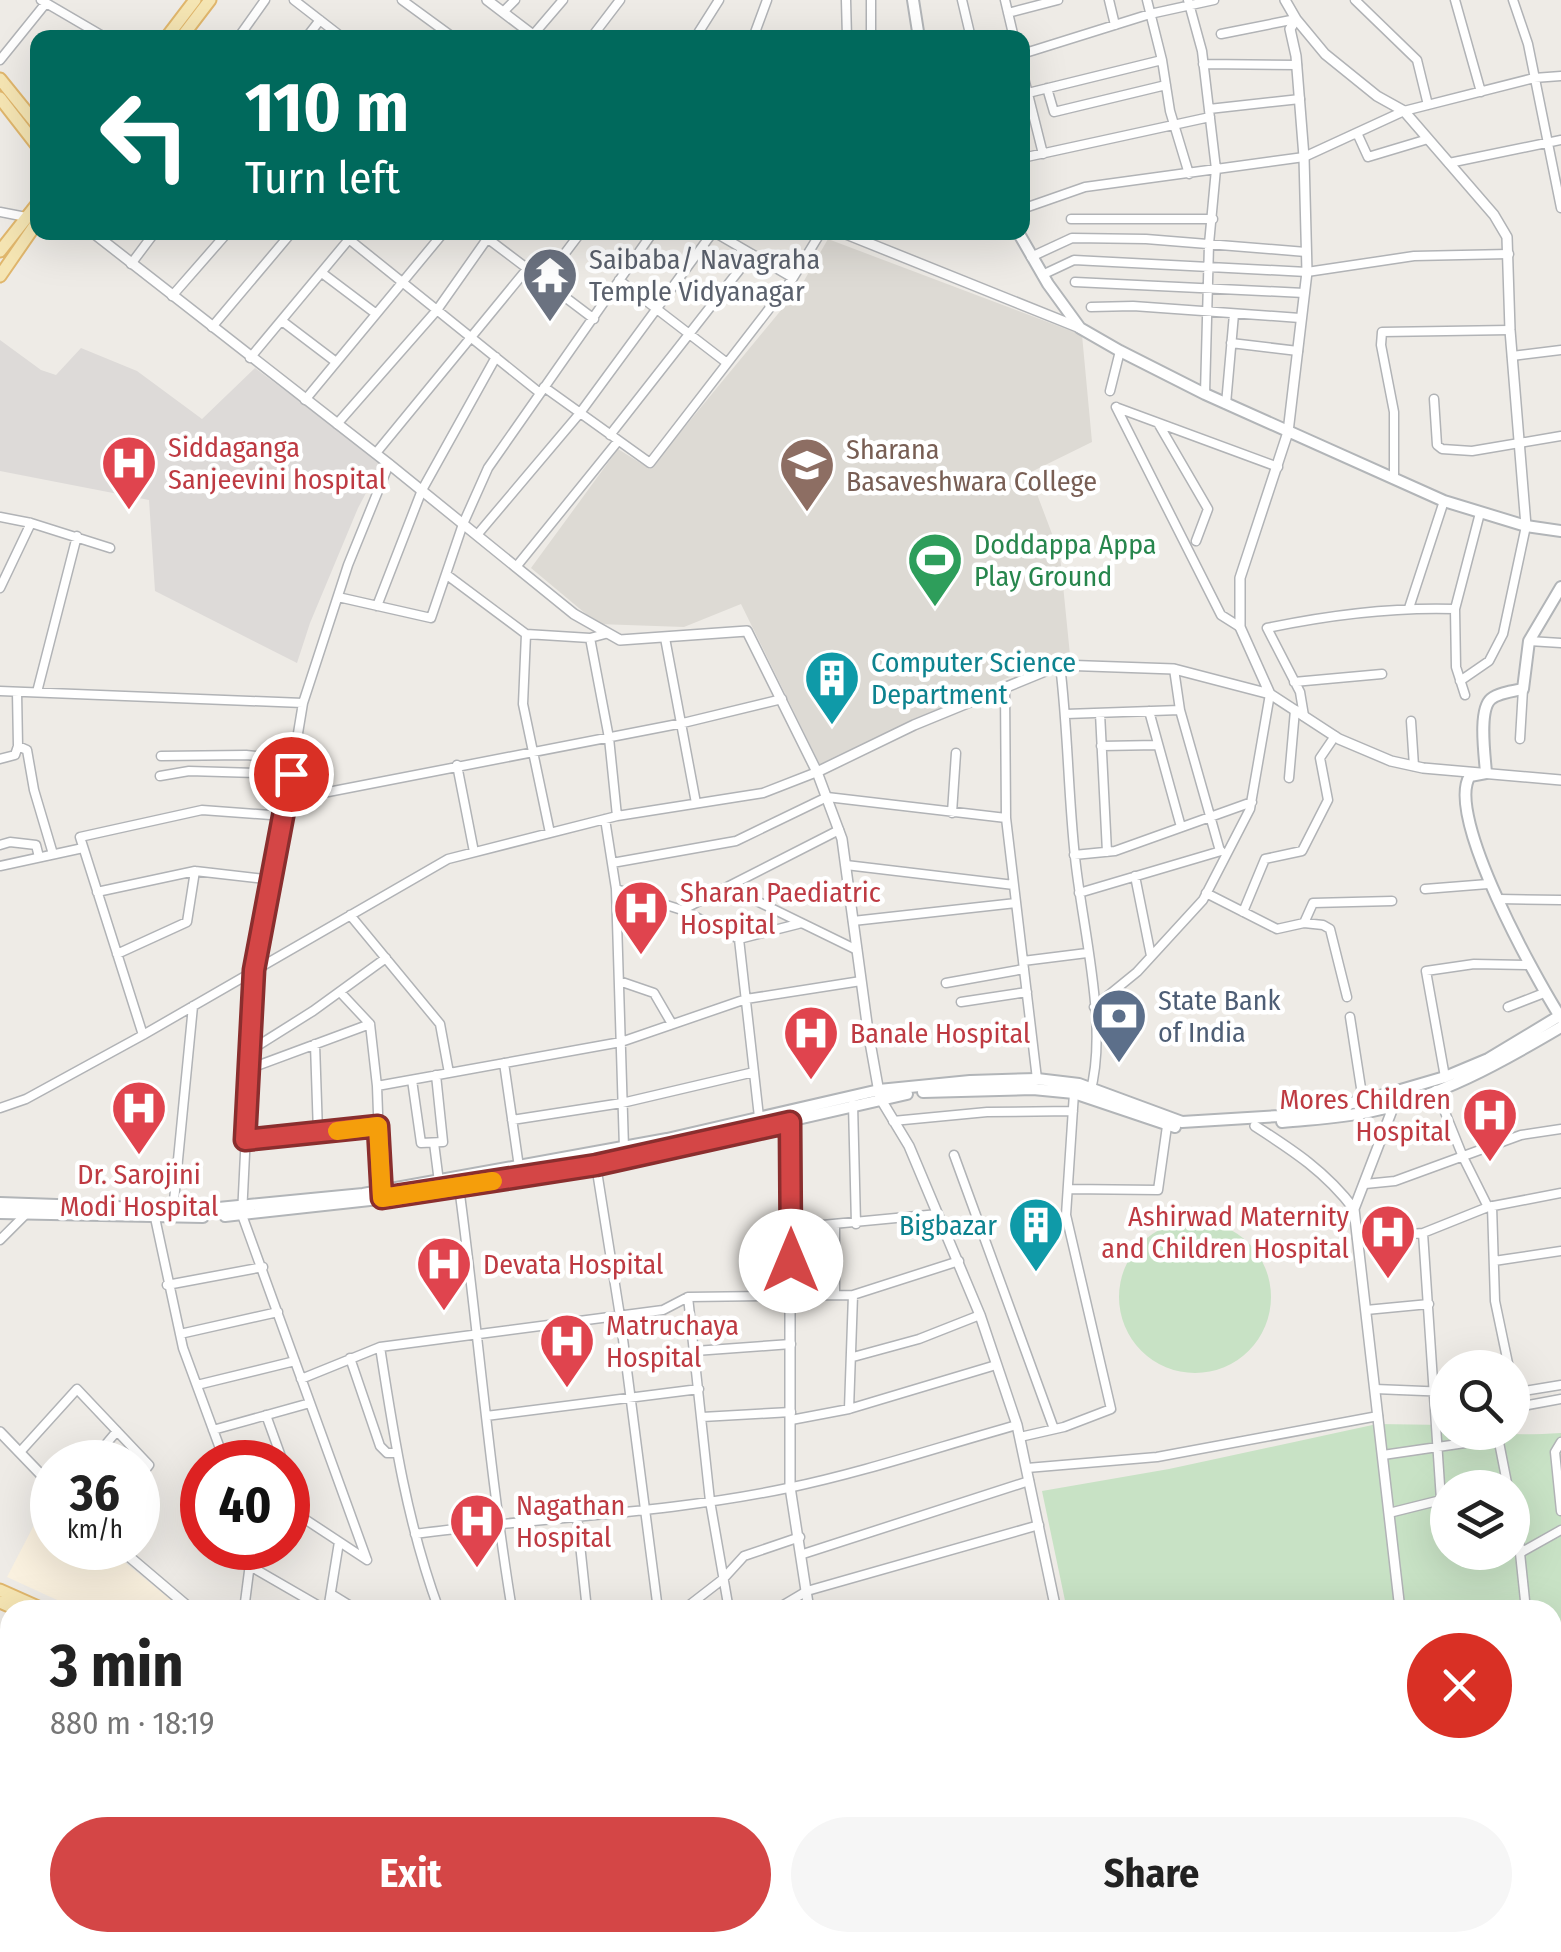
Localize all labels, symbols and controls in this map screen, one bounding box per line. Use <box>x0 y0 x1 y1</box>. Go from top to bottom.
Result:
text: 110 m <box>245 66 409 150</box>
icon: left <box>80 70 210 200</box>
text: Turn left <box>245 151 400 205</box>
place label: Saibaba/ Navagraha Temple Vidyanagar <box>589 243 820 308</box>
temple icon: Saibaba/ Navagraha Temple Vidyanagar <box>520 245 580 324</box>
place label: Siddaganga Sanjeevini hospital <box>168 431 386 496</box>
hospital icon: Siddaganga Sanjeevini hospital <box>99 433 159 512</box>
place label: Sharana Basaveshwara College <box>846 433 1097 498</box>
school or university icon: Sharana Basaveshwara College <box>777 435 837 514</box>
place label: Doddappa Appa Play Ground <box>974 528 1157 593</box>
sports icon: Doddappa Appa Play Ground <box>905 530 965 609</box>
place label: Computer Science Department <box>871 646 1076 711</box>
building icon: Computer Science Department <box>802 648 862 727</box>
pin <box>249 732 334 817</box>
icon: arrive <box>264 747 319 802</box>
place label: Sharan Paediatric Hospital <box>680 876 881 941</box>
hospital icon: Sharan Paediatric Hospital <box>611 878 671 957</box>
place label: State Bank of India <box>1158 984 1282 1049</box>
bank icon: State Bank of India <box>1089 986 1149 1065</box>
hospital icon: Banale Hospital <box>781 1003 841 1082</box>
place label: Banale Hospital <box>850 1017 1030 1050</box>
hospital icon: Dr. Sarojini Modi Hospital <box>109 1078 169 1157</box>
place label: Mores Children Hospital <box>1279 1083 1451 1148</box>
hospital icon: Mores Children Hospital <box>1460 1085 1520 1164</box>
place label: Dr. Sarojini Modi Hospital <box>60 1158 218 1223</box>
building icon: Bigbazar <box>1006 1195 1066 1274</box>
place label: Ashirwad Maternity and Children Hospital <box>1101 1200 1349 1265</box>
hospital icon: Ashirwad Maternity and Children Hospital <box>1358 1202 1418 1281</box>
position arrow <box>739 1209 843 1313</box>
place label: Bigbazar <box>899 1209 997 1242</box>
hospital icon: Devata Hospital <box>414 1234 474 1313</box>
place label: Devata Hospital <box>483 1248 663 1281</box>
place label: Matruchaya Hospital <box>606 1309 739 1374</box>
hospital icon: Matruchaya Hospital <box>537 1311 597 1390</box>
map controls <box>1430 1350 1530 1570</box>
button: search <box>1430 1350 1530 1450</box>
speed limit sign: 40 <box>180 1440 310 1570</box>
text: 36 <box>70 1463 120 1523</box>
button: layers <box>1430 1470 1530 1570</box>
place label: Nagathan Hospital <box>516 1489 625 1554</box>
hospital icon: Nagathan Hospital <box>447 1491 507 1570</box>
text: km/h <box>67 1515 123 1545</box>
text: 3 min <box>50 1630 184 1702</box>
button: close <box>1407 1633 1512 1738</box>
text: 880 m · 18:19 <box>50 1704 215 1742</box>
button: Exit <box>50 1817 771 1932</box>
button: Share <box>791 1817 1512 1932</box>

